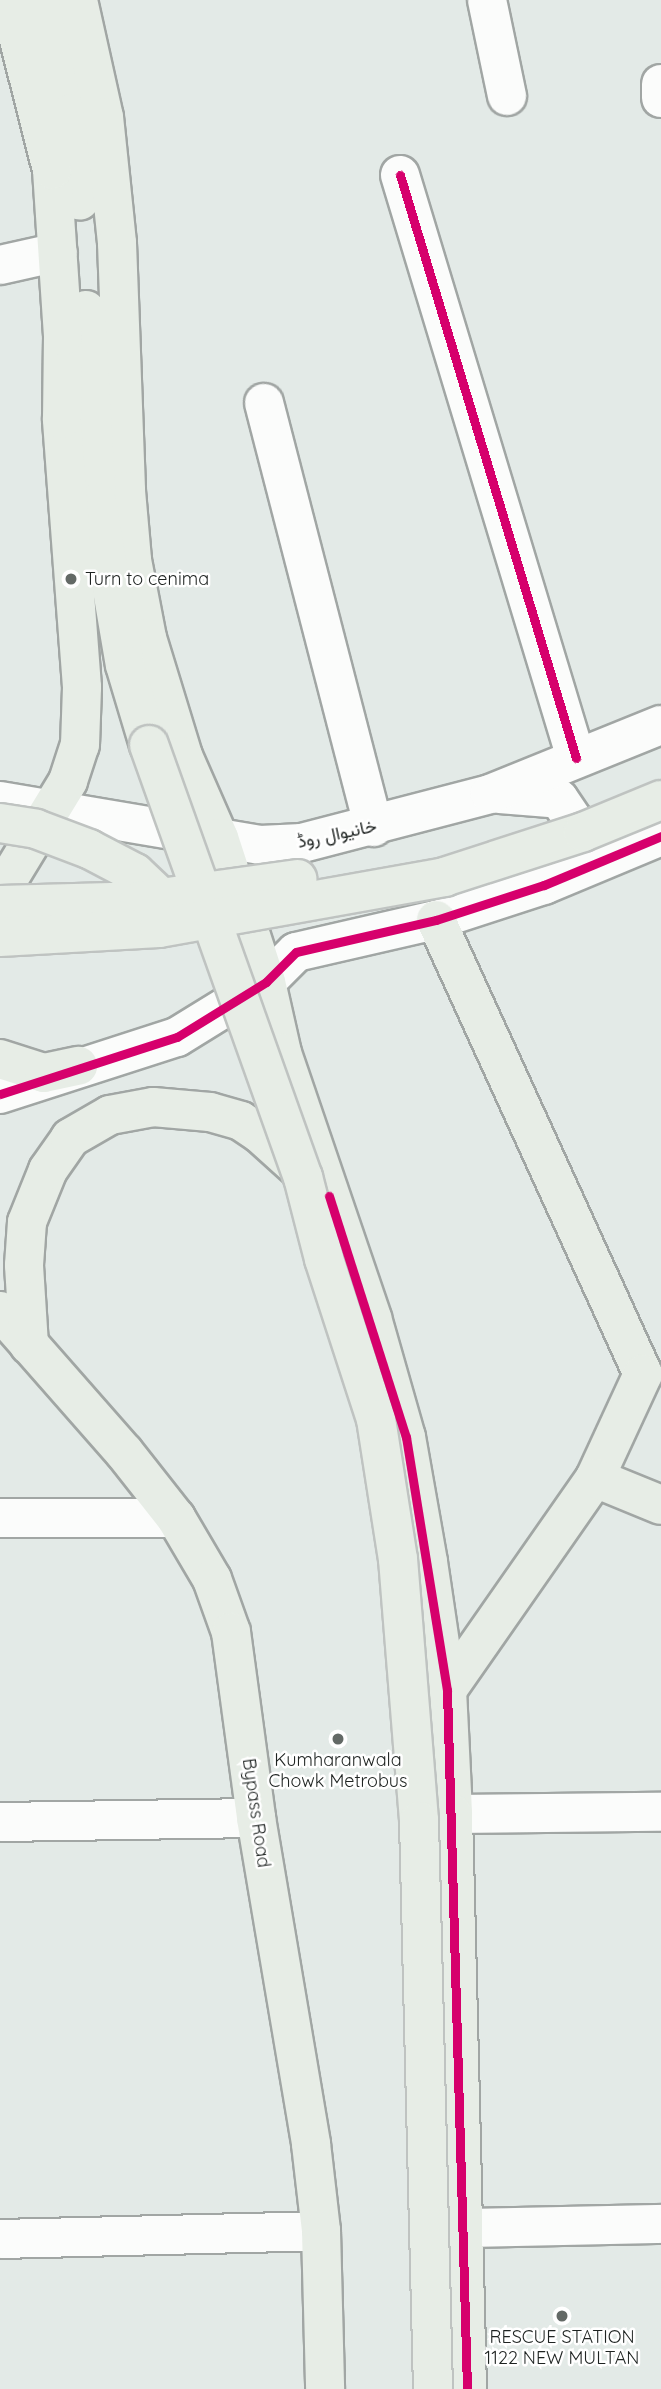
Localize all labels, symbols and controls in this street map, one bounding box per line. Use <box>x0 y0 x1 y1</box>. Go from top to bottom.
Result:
place label: Turn to cenima <box>85 568 209 590</box>
marker: Turn to cenima <box>63 571 79 587</box>
street label: خانیوال روڈ <box>295 815 379 853</box>
marker: Kumharanwala Chowk Metrobus <box>330 1731 346 1747</box>
place label: Kumharanwala Chowk Metrobus <box>268 1750 408 1792</box>
street label: Bypass Road <box>238 1757 274 1869</box>
marker: RESCUE STATION 1122 NEW MULTAN <box>554 2308 570 2324</box>
place label: RESCUE STATION 1122 NEW MULTAN <box>485 2327 639 2370</box>

